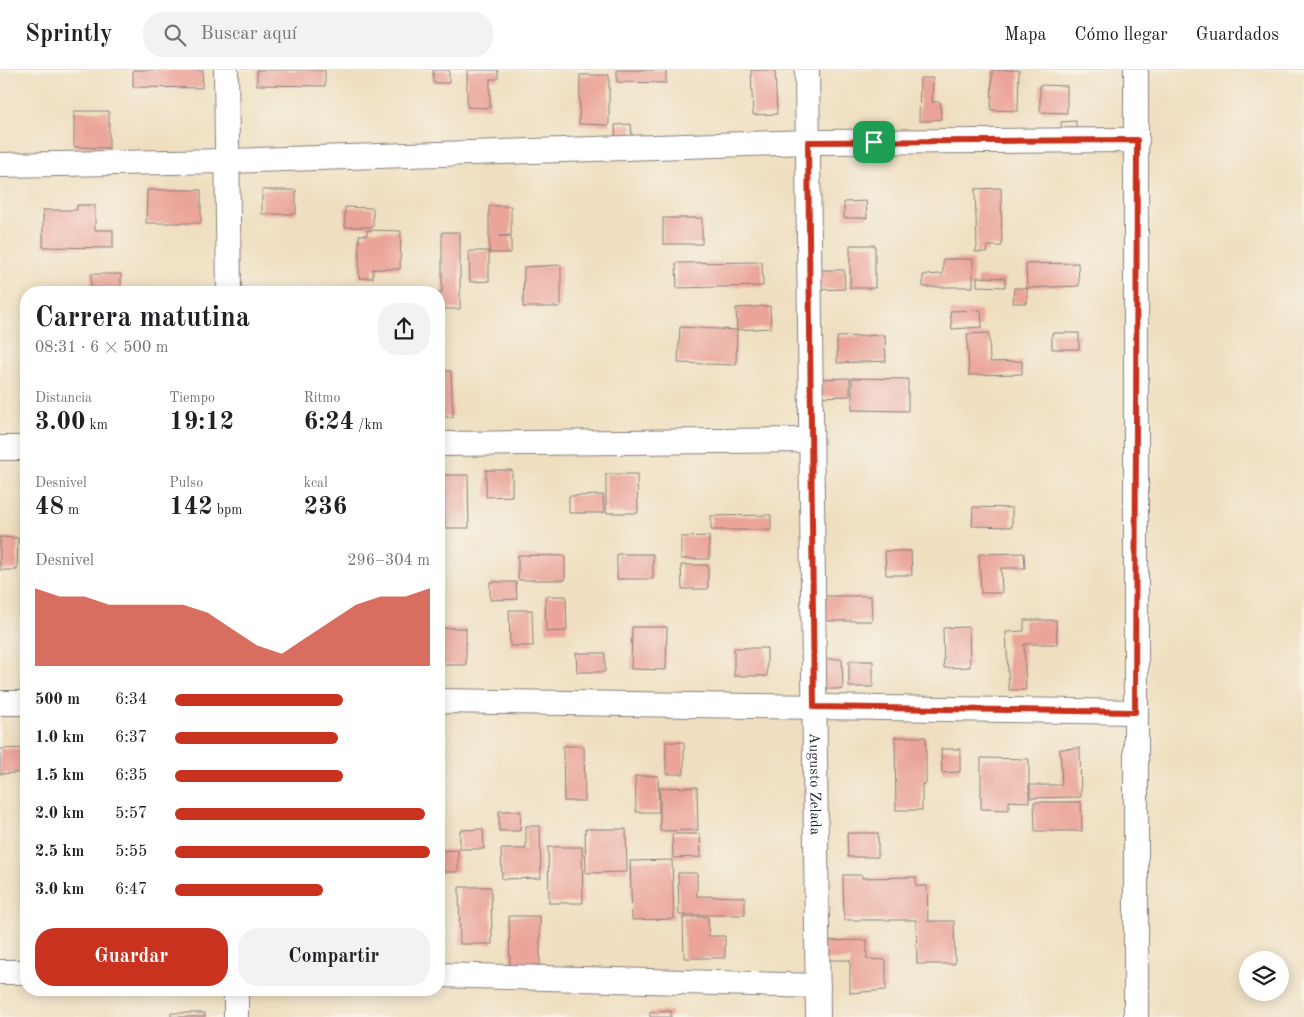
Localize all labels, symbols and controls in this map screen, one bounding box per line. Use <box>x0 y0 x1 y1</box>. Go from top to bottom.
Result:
search box <box>143 12 493 57</box>
icon: search <box>161 21 189 49</box>
text: Sprintly <box>25 23 113 47</box>
text: Buscar aquí <box>201 25 297 44</box>
text: Mapa <box>1004 26 1046 44</box>
text: Cómo llegar <box>1074 26 1168 44</box>
text: Guardados <box>1196 26 1279 44</box>
pin <box>853 121 895 163</box>
icon: arrive <box>860 128 888 156</box>
button: share <box>378 303 430 355</box>
text: Carrera matutina <box>35 305 250 333</box>
text: 08:31 · 6 × 500 m <box>35 340 168 356</box>
text: Distancia <box>35 391 92 405</box>
text: Tiempo <box>169 391 215 405</box>
text: Ritmo <box>304 391 340 405</box>
text: 3.00 <box>35 410 86 435</box>
text: 19:12 <box>169 410 234 435</box>
text: 6:24 <box>304 410 354 435</box>
text: km <box>86 418 108 432</box>
text: /km <box>354 418 383 432</box>
text: Desnivel <box>35 476 87 490</box>
text: Pulso <box>169 476 203 490</box>
text: kcal <box>304 476 328 490</box>
text: 48 <box>35 495 64 520</box>
text: 142 <box>169 495 213 520</box>
text: 236 <box>304 495 347 520</box>
text: m <box>64 503 79 517</box>
text: bpm <box>213 503 242 517</box>
text: Desnivel <box>35 553 94 569</box>
text: 296–304 m <box>347 553 430 569</box>
text: 500 m <box>35 692 80 708</box>
text: 6:34 <box>115 692 147 708</box>
text: 1.0 km <box>35 730 84 746</box>
text: 6:37 <box>115 730 147 746</box>
street label: Augusto Zelada <box>806 733 822 836</box>
text: 1.5 km <box>35 768 84 784</box>
text: 6:35 <box>115 768 147 784</box>
text: 2.0 km <box>35 806 84 822</box>
text: 5:57 <box>115 806 147 822</box>
text: 2.5 km <box>35 844 84 860</box>
text: 5:55 <box>115 844 147 860</box>
text: 3.0 km <box>35 882 84 898</box>
text: 6:47 <box>115 882 147 898</box>
button: Guardar <box>35 928 228 986</box>
button: Compartir <box>238 928 430 986</box>
map controls <box>1239 951 1289 1001</box>
button: layers <box>1239 951 1289 1001</box>

